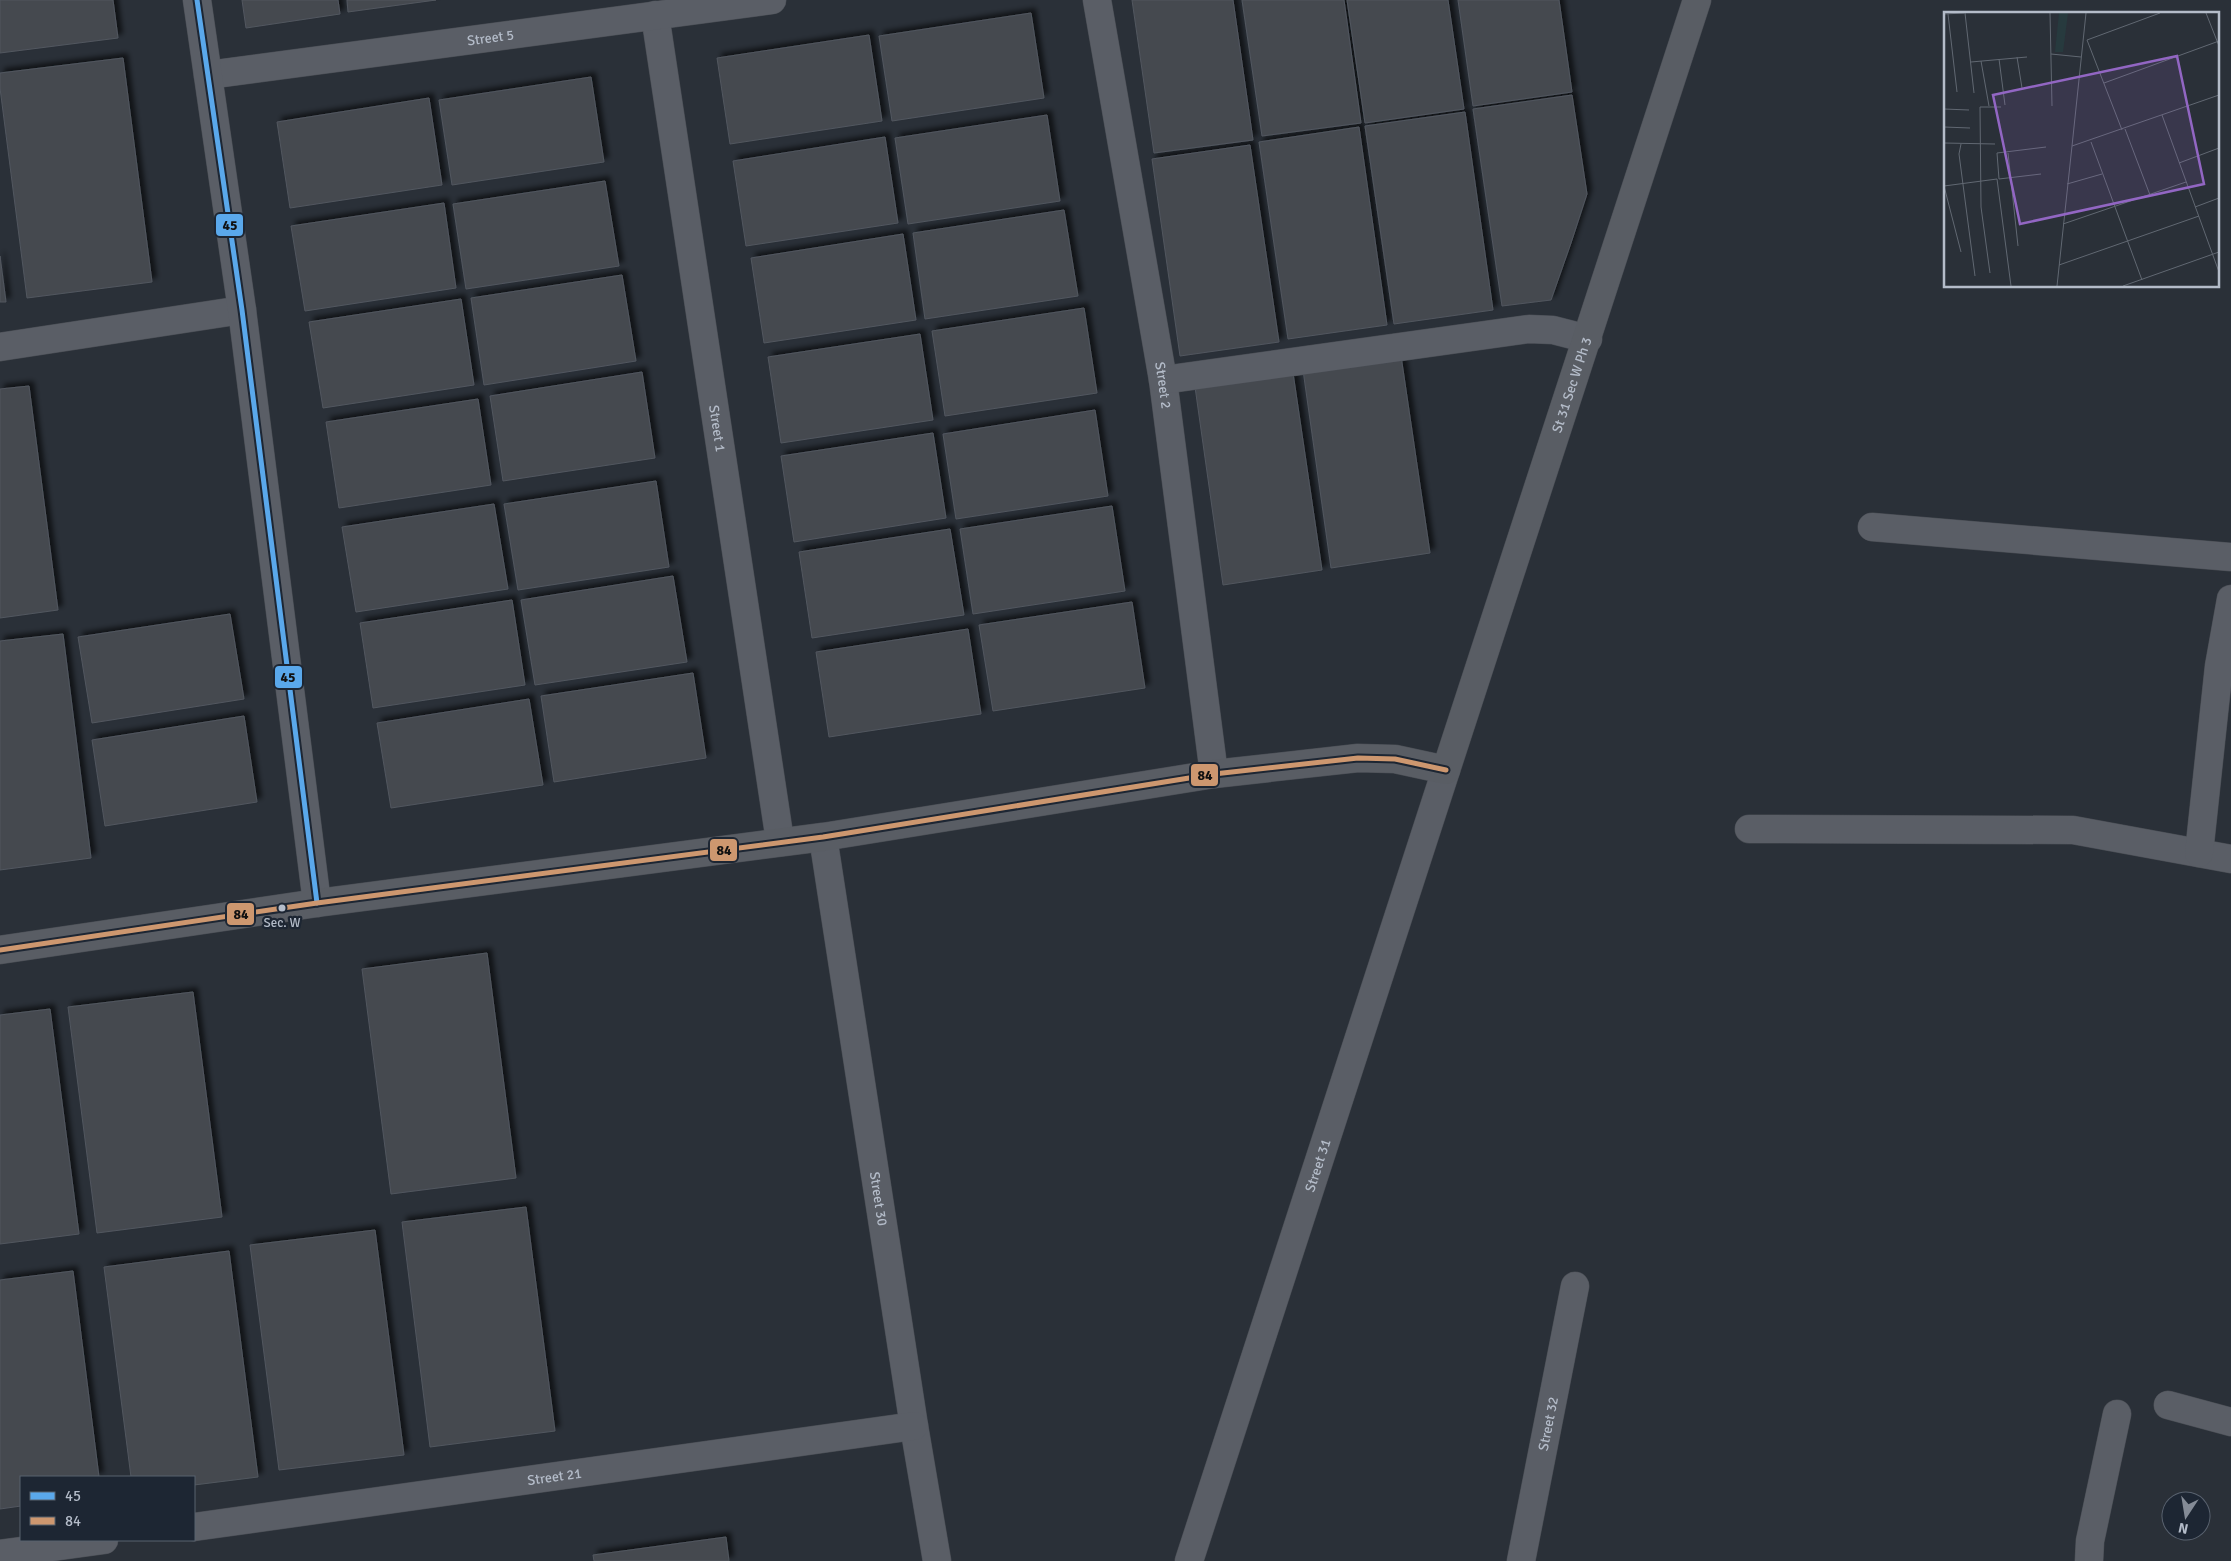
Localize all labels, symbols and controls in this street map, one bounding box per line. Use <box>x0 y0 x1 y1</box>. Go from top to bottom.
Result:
inset map <box>1944 12 2218 288</box>
street label: Street 5 <box>466 26 515 49</box>
line badge: 45 <box>215 213 244 237</box>
text: 45 <box>222 217 238 234</box>
street label: St 31 Sec W Ph 3 <box>1548 335 1595 435</box>
street label: Street 2 <box>1151 361 1175 410</box>
street label: Street 1 <box>706 404 729 453</box>
line badge: 45 <box>274 665 303 689</box>
text: 45 <box>280 669 296 686</box>
line badge: 84 <box>1190 763 1219 787</box>
text: 84 <box>1197 767 1213 784</box>
line badge: 84 <box>709 838 738 862</box>
text: 84 <box>716 842 732 859</box>
line badge: 84 <box>226 902 255 926</box>
marker: Sec. W <box>277 903 287 913</box>
text: 84 <box>233 906 249 923</box>
place label: Sec. W <box>263 915 301 931</box>
street label: Street 31 <box>1301 1137 1334 1194</box>
street label: Street 30 <box>866 1170 891 1227</box>
street label: Street 32 <box>1534 1395 1562 1452</box>
street label: Street 21 <box>526 1464 583 1489</box>
legend <box>20 1476 195 1541</box>
text: 45 <box>65 1487 81 1505</box>
north arrow <box>2161 1491 2211 1541</box>
text: 84 <box>65 1512 81 1530</box>
text: N <box>2177 1519 2190 1538</box>

